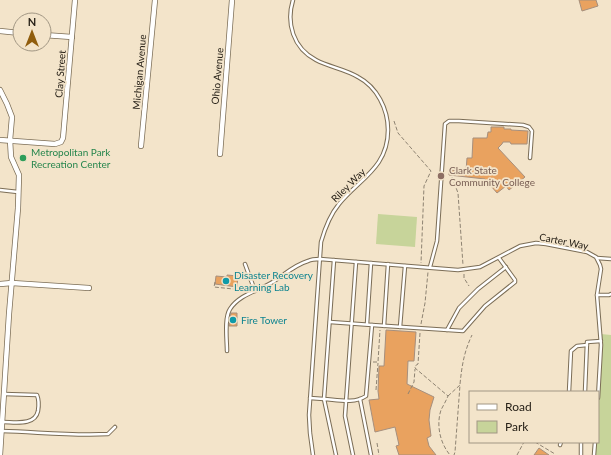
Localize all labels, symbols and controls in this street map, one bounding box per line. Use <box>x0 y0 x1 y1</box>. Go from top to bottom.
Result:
north arrow <box>12 12 52 52</box>
text: N <box>28 15 36 28</box>
street label: Michigan Avenue <box>130 34 148 110</box>
street label: Ohio Avenue <box>209 47 225 105</box>
street label: Clay Street <box>52 49 68 98</box>
place label: Metropolitan Park Recreation Center <box>31 146 111 170</box>
marker: Metropolitan Park Recreation Center <box>18 153 28 163</box>
place label: Clark State Community College <box>449 164 535 188</box>
street label: Riley Way <box>328 165 368 205</box>
marker: Clark State Community College <box>436 171 446 181</box>
street label: Carter Way <box>538 230 590 252</box>
place label: Disaster Recovery Learning Lab <box>234 269 314 293</box>
marker: Disaster Recovery Learning Lab <box>221 276 231 286</box>
place label: Fire Tower <box>241 314 287 326</box>
marker: Fire Tower <box>228 315 238 325</box>
legend <box>469 391 599 443</box>
text: Road <box>505 399 532 414</box>
text: Park <box>505 419 529 434</box>

